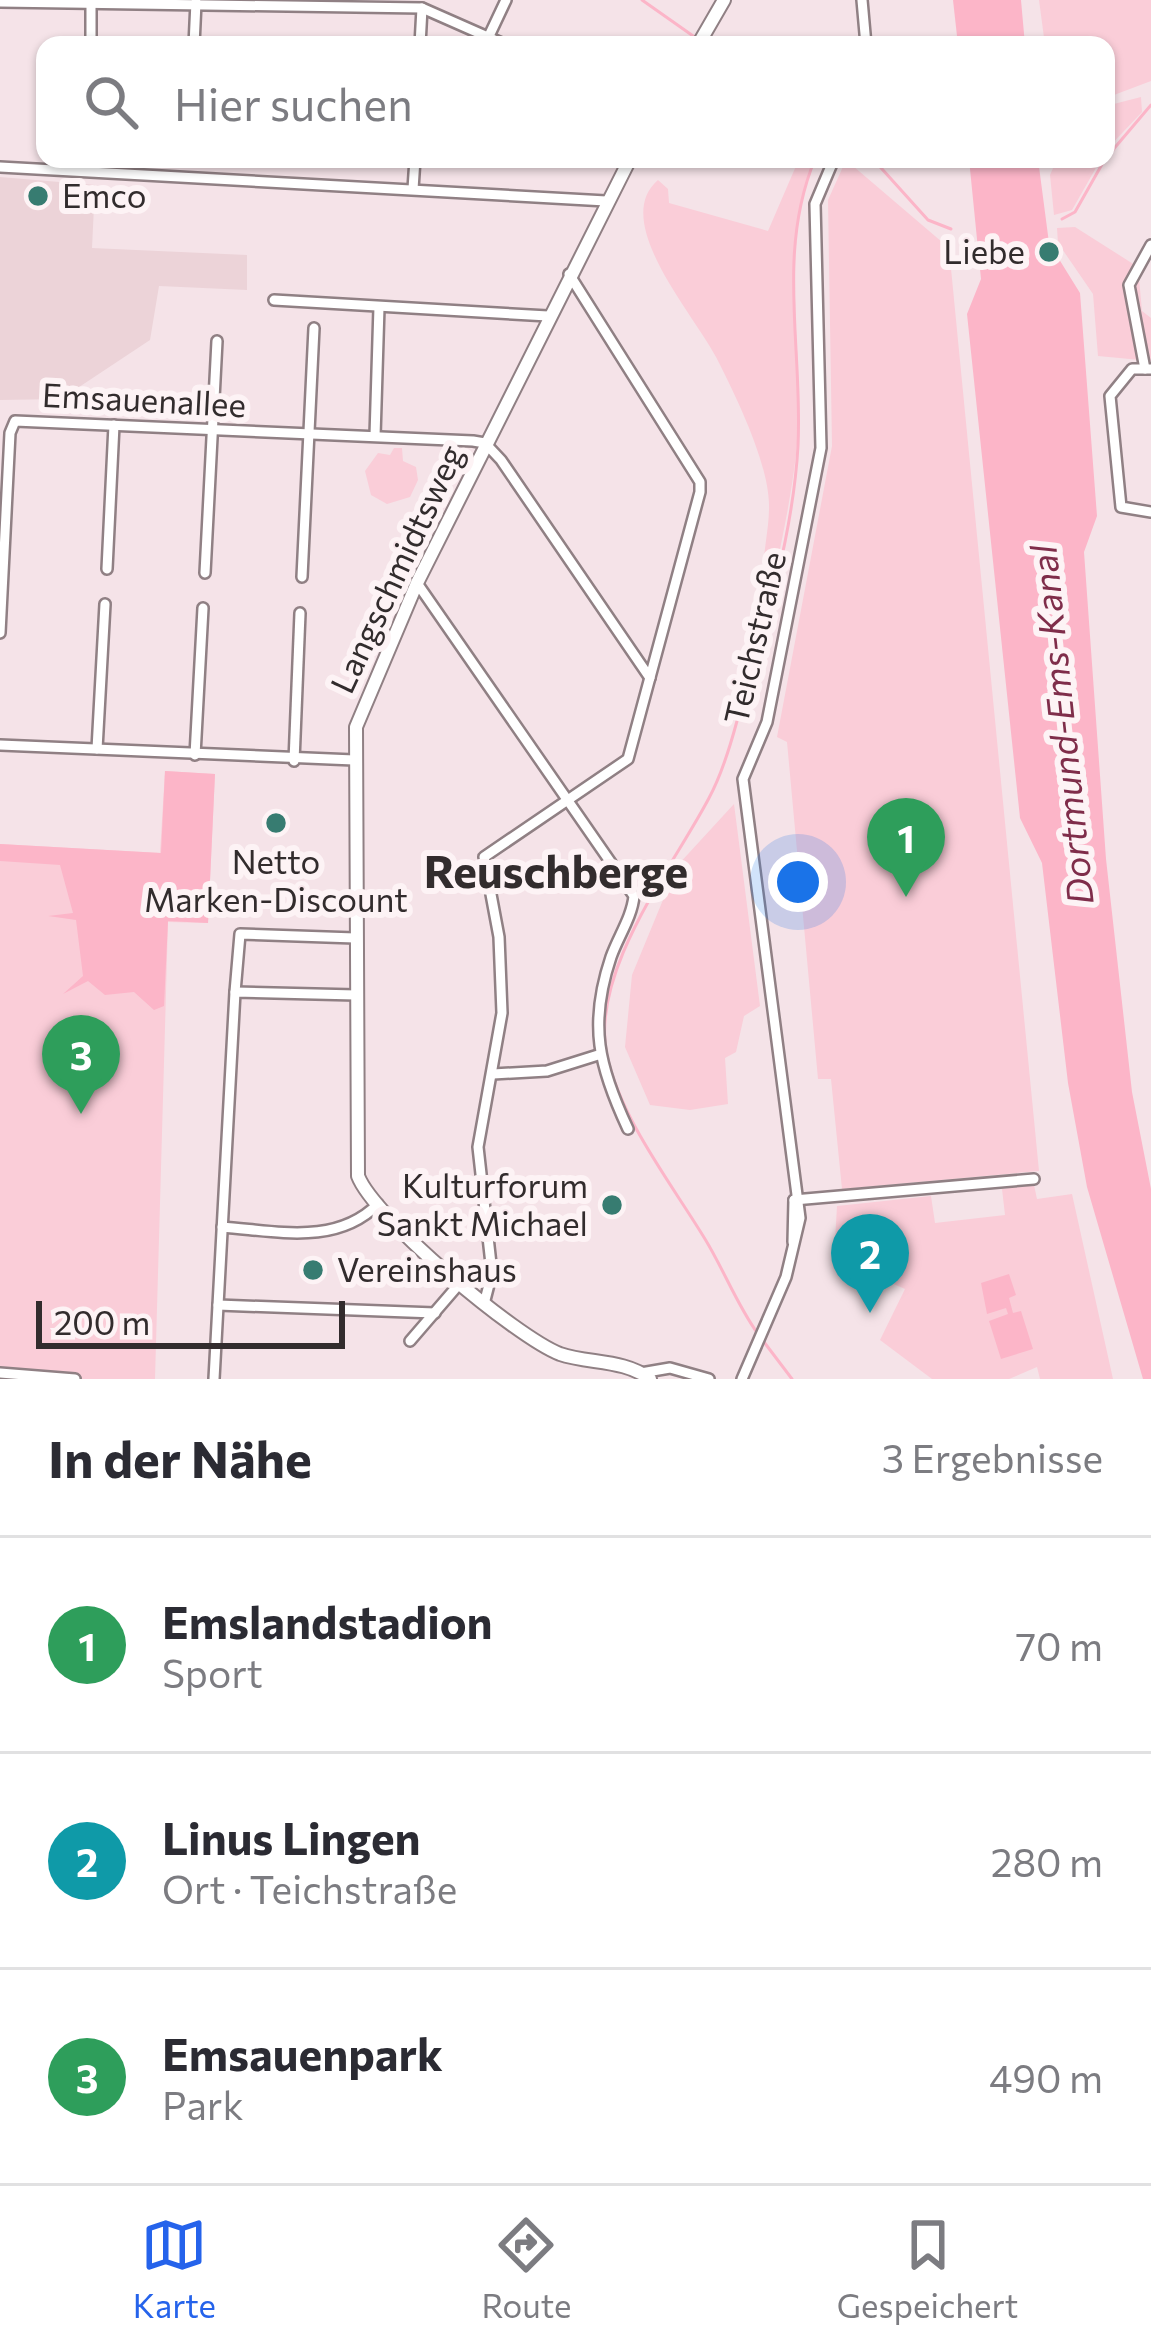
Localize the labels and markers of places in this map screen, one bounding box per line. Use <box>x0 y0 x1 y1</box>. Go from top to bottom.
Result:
place label: Emco <box>62 174 146 215</box>
marker: Emco <box>25 183 51 209</box>
place label: Liebe <box>943 230 1025 271</box>
marker: Liebe <box>1036 239 1062 265</box>
pin: 1 <box>867 798 945 897</box>
marker: Netto Marken-Discount <box>263 810 289 836</box>
place label: Netto Marken-Discount <box>144 840 408 919</box>
pin: 3 <box>42 1015 120 1114</box>
place label: Kulturforum Sankt Michael <box>376 1164 588 1243</box>
marker: Kulturforum Sankt Michael <box>599 1192 625 1218</box>
pin: 2 <box>831 1214 909 1313</box>
place label: Vereinshaus <box>337 1248 517 1289</box>
marker: Vereinshaus <box>300 1257 326 1283</box>

